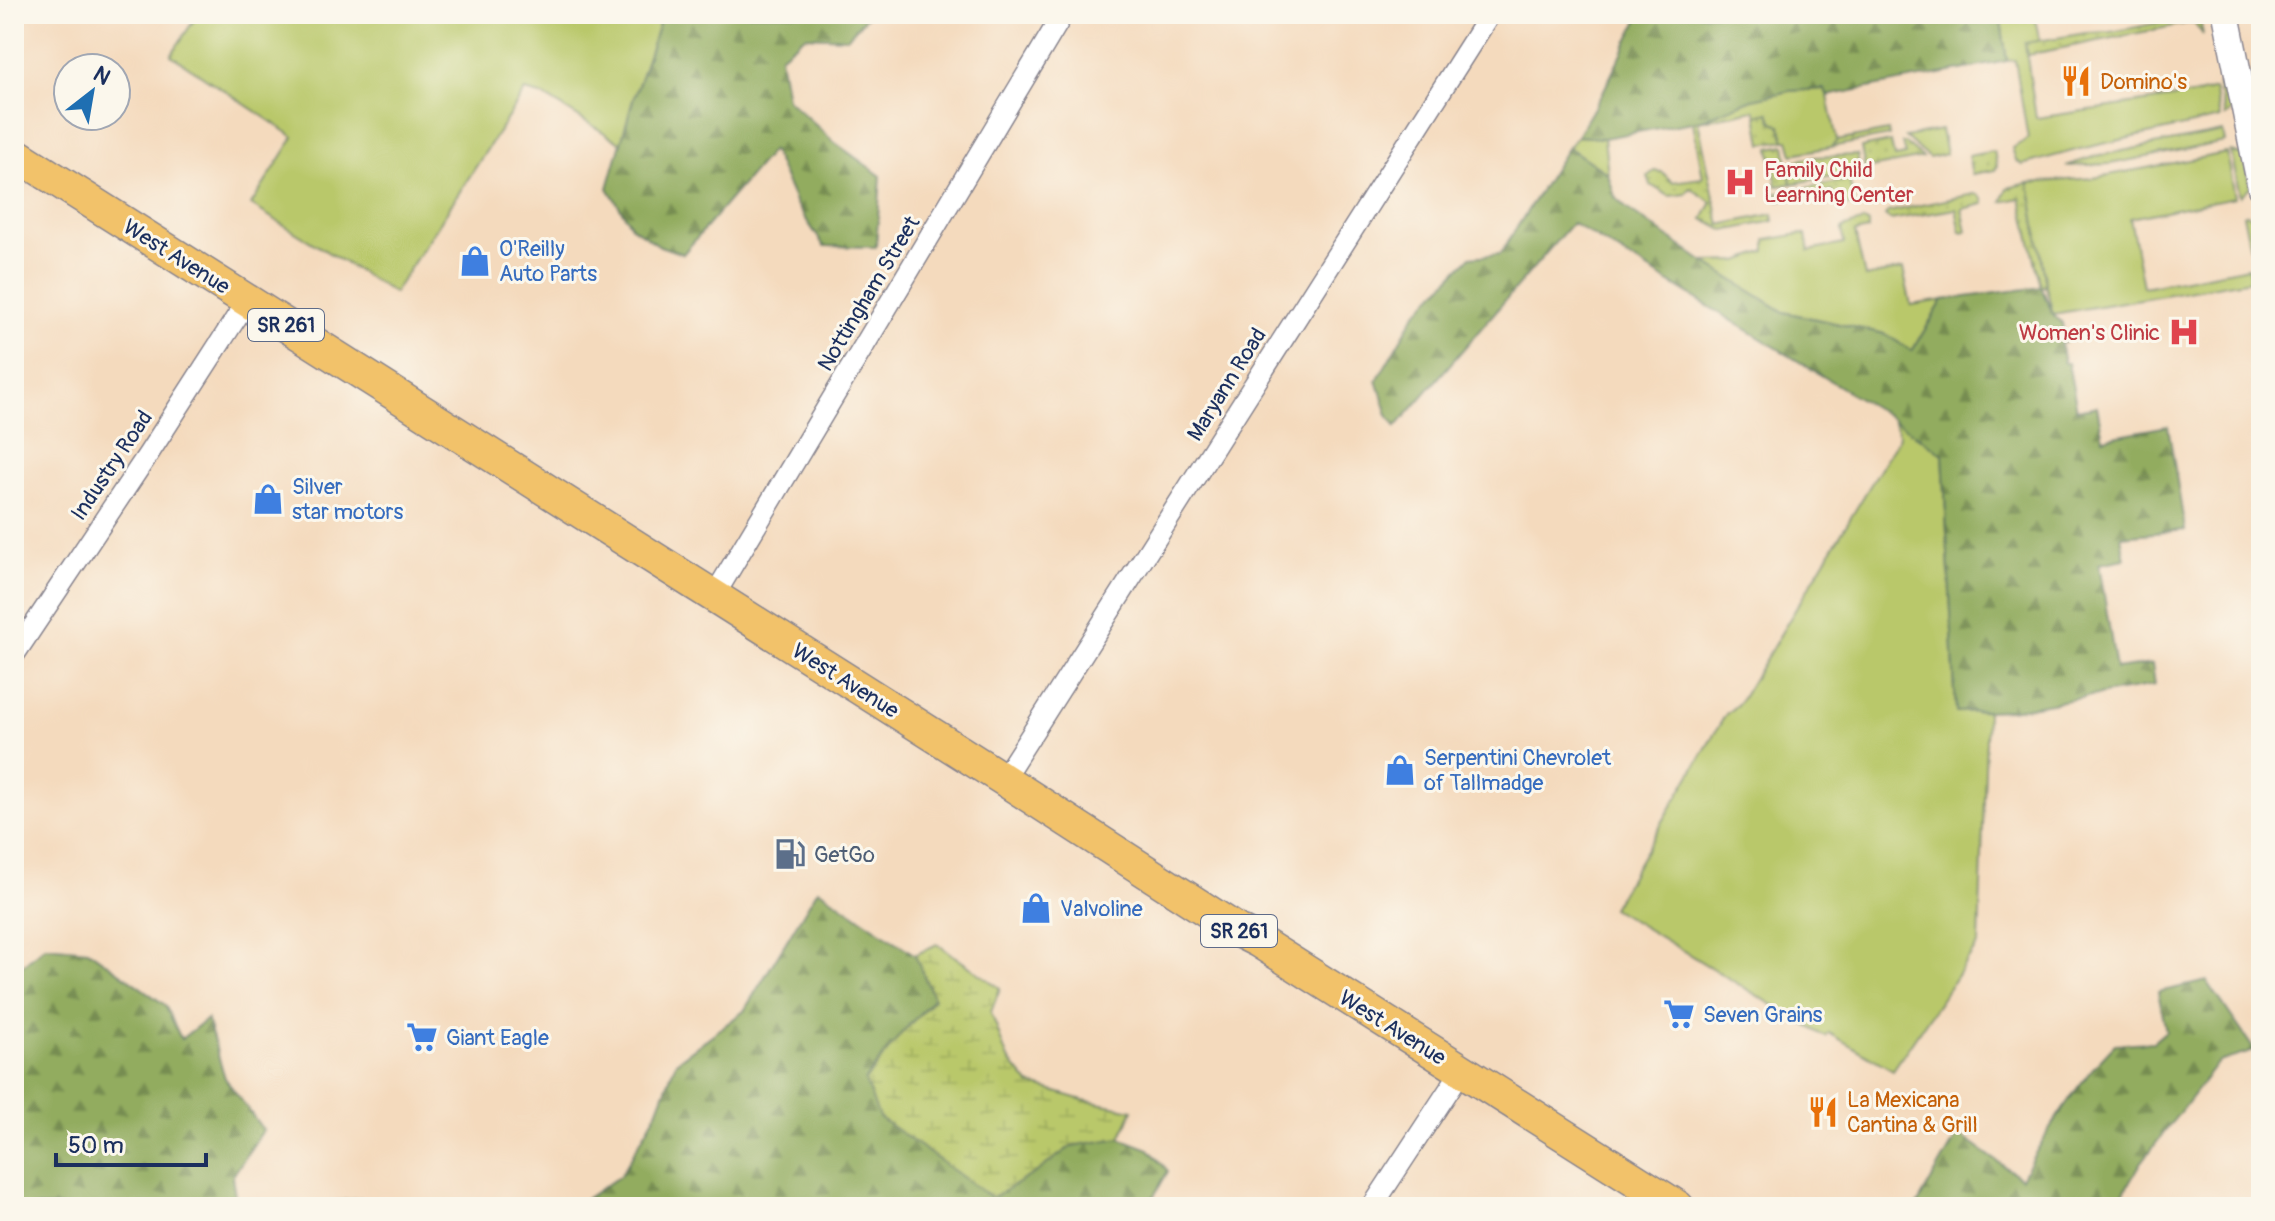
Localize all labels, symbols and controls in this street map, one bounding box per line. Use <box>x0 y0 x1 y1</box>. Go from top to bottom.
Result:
north arrow <box>52 52 132 132</box>
text: N <box>88 60 115 92</box>
restaurant icon: Domino's <box>2059 64 2093 98</box>
place label: Domino's <box>2100 68 2187 96</box>
place label: Family Child Learning Center <box>1764 156 1914 209</box>
hospital icon: Family Child Learning Center <box>1723 165 1757 199</box>
street label: Nottingham Street <box>811 211 926 376</box>
street label: West Avenue <box>118 213 235 301</box>
place label: O'Reilly Auto Parts <box>499 235 597 288</box>
shop icon: O'Reilly Auto Parts <box>458 244 492 278</box>
road number: SR 261 <box>248 309 324 341</box>
hospital icon: Women's Clinic <box>2167 315 2201 349</box>
place label: Women's Clinic <box>2019 319 2160 347</box>
street label: Maryann Road <box>1181 323 1273 446</box>
street label: Industry Road <box>65 405 159 526</box>
place label: Silver star motors <box>292 473 403 526</box>
shop icon: Silver star motors <box>251 482 285 516</box>
street label: West Avenue <box>787 637 904 725</box>
place label: Serpentini Chevrolet of Tallmadge <box>1424 744 1611 797</box>
shop icon: Serpentini Chevrolet of Tallmadge <box>1383 753 1417 787</box>
fuel station icon: GetGo <box>773 837 807 871</box>
place label: GetGo <box>814 841 875 869</box>
shop icon: Valvoline <box>1019 891 1053 925</box>
place label: Valvoline <box>1060 895 1143 923</box>
road number: SR 261 <box>1201 915 1277 947</box>
street label: West Avenue <box>1334 984 1451 1072</box>
supermarket icon: Seven Grains <box>1662 997 1696 1031</box>
place label: Seven Grains <box>1703 1001 1823 1029</box>
supermarket icon: Giant Eagle <box>405 1020 439 1054</box>
place label: Giant Eagle <box>446 1024 549 1052</box>
place label: La Mexicana Cantina & Grill <box>1847 1086 1978 1139</box>
restaurant icon: La Mexicana Cantina & Grill <box>1806 1095 1840 1129</box>
scale bar <box>56 1117 206 1167</box>
text: 50 m <box>68 1131 124 1160</box>

